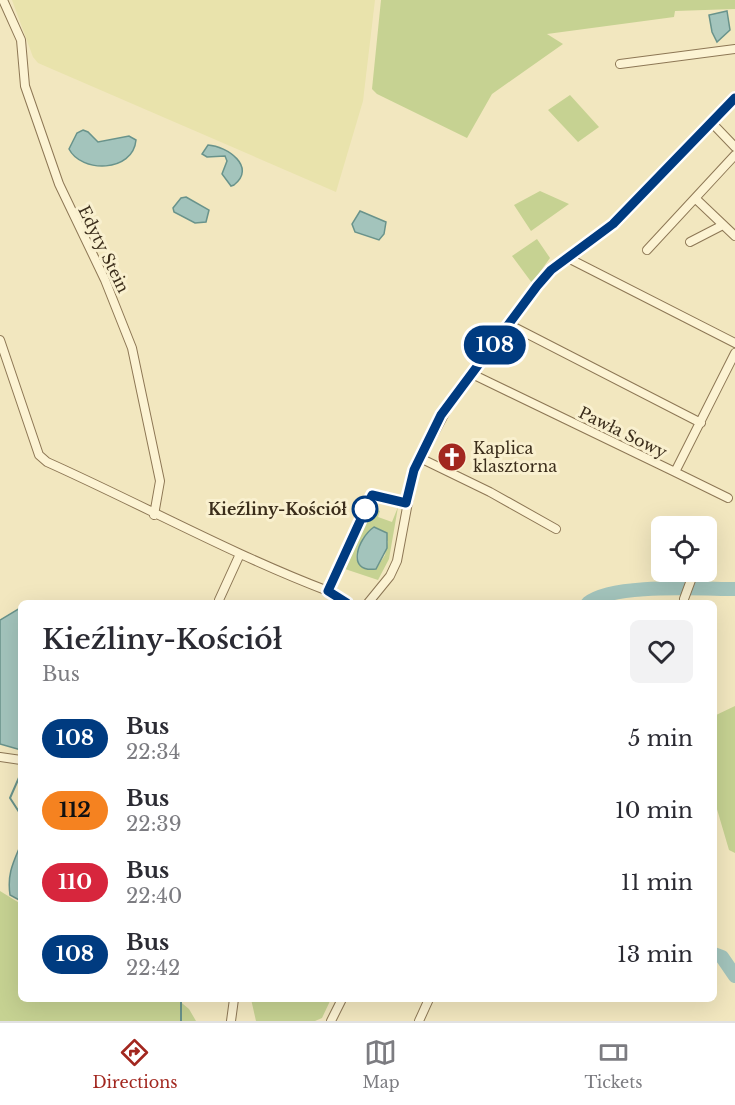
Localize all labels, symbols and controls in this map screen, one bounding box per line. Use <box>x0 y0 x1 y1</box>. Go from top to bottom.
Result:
street label: Edyty Stein <box>74 202 134 296</box>
line badge: 108 <box>460 326 530 364</box>
text: 108 <box>476 332 514 358</box>
street label: Pawła Sowy <box>576 402 671 462</box>
place label: Kaplica klasztorna <box>473 438 557 476</box>
church icon: Kaplica klasztorna <box>436 441 468 473</box>
marker: Kieźliny-Kościół <box>352 496 378 522</box>
place label: Kieźliny-Kościół <box>208 499 347 519</box>
map controls <box>651 516 717 582</box>
button: locate <box>651 516 717 582</box>
button: heart <box>630 620 693 683</box>
text: Kieźliny-Kościół <box>42 622 283 657</box>
text: Bus <box>42 662 80 686</box>
text: Bus <box>126 713 169 740</box>
text: 108 <box>56 725 94 751</box>
text: 5 min <box>628 725 693 752</box>
text: 22:34 <box>126 740 180 764</box>
text: Bus <box>126 785 169 812</box>
text: 112 <box>59 797 91 823</box>
text: 10 min <box>615 797 693 824</box>
text: 22:39 <box>126 812 182 836</box>
text: Bus <box>126 857 169 884</box>
text: 110 <box>58 869 92 895</box>
text: 11 min <box>621 869 693 896</box>
text: 22:40 <box>126 884 182 908</box>
text: Bus <box>126 929 169 956</box>
text: 108 <box>56 941 94 967</box>
text: 13 min <box>617 941 693 968</box>
text: 22:42 <box>126 956 180 980</box>
tab: Directions <box>92 1036 178 1092</box>
tab: Map <box>362 1036 400 1092</box>
tab: Tickets <box>584 1036 643 1092</box>

